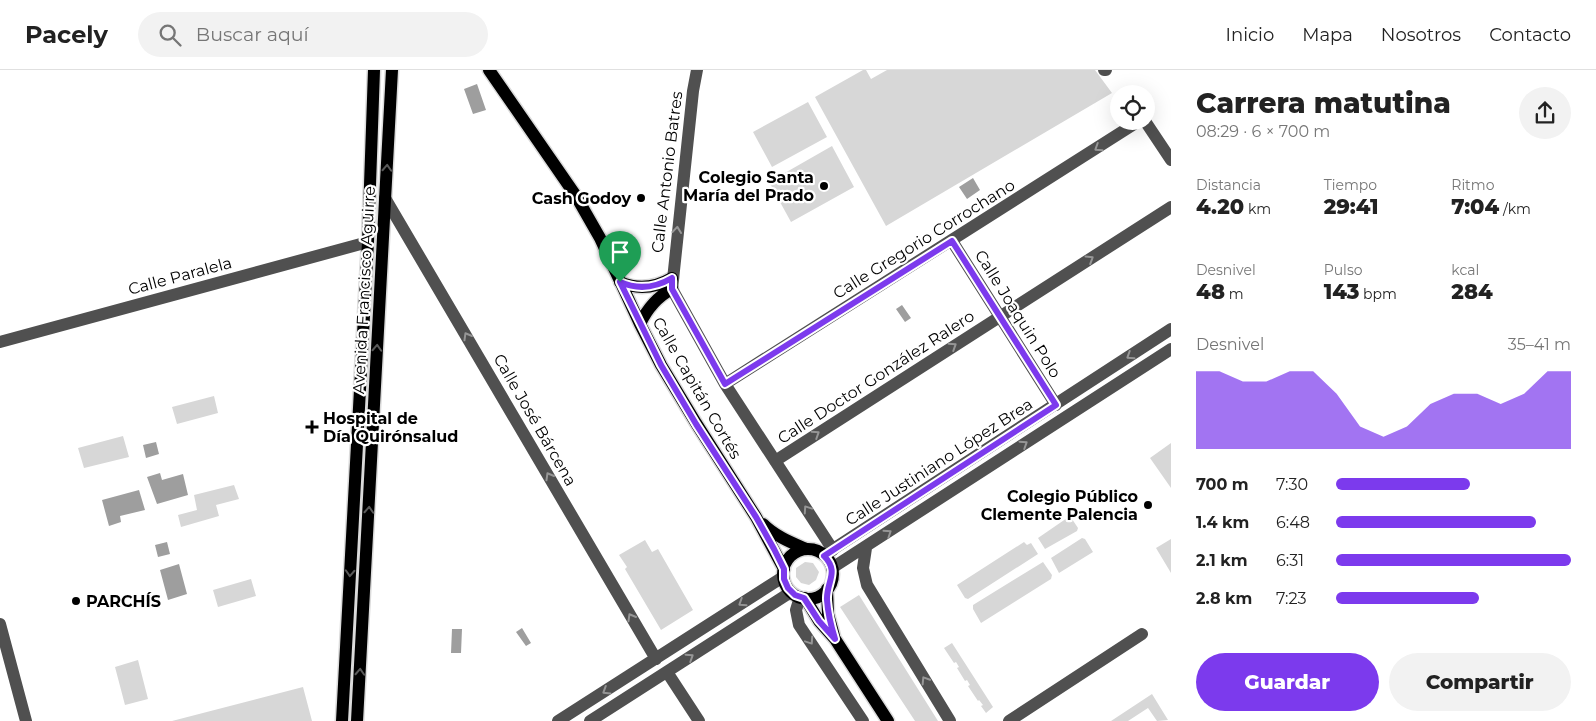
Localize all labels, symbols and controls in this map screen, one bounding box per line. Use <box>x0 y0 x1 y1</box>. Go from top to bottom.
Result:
search box <box>138 12 488 57</box>
text: Pacely <box>25 20 108 49</box>
icon: search <box>156 21 184 49</box>
text: Buscar aquí <box>196 23 309 46</box>
text: Inicio <box>1226 24 1274 46</box>
text: Mapa <box>1302 24 1353 46</box>
text: Nosotros <box>1381 24 1461 46</box>
text: Contacto <box>1489 24 1571 46</box>
map controls <box>1110 85 1155 130</box>
button: locate <box>1110 85 1155 130</box>
text: Carrera matutina <box>1196 86 1451 120</box>
button: share <box>1519 87 1571 139</box>
street label: Calle Antonio Batres <box>648 90 686 254</box>
text: 08:29 · 6 × 700 m <box>1196 122 1330 141</box>
one-way arrow <box>1094 141 1103 151</box>
one-way arrow <box>381 164 392 172</box>
place label: Colegio Santa María del Prado <box>683 168 814 205</box>
street label: Calle Gregorio Corrochano <box>830 175 1018 303</box>
text: Distancia <box>1196 176 1261 194</box>
text: Tiempo <box>1324 176 1377 194</box>
text: Ritmo <box>1451 176 1494 194</box>
marker: Colegio Santa María del Prado <box>818 180 830 192</box>
street label: Avenida Francisco Aguirre <box>349 185 379 395</box>
place label: Cash Godoy <box>532 189 631 208</box>
marker: Cash Godoy <box>635 192 647 204</box>
text: 4.20 <box>1196 194 1244 219</box>
text: 29:41 <box>1324 194 1379 219</box>
text: 7:04 <box>1451 194 1499 219</box>
text: km <box>1244 200 1271 218</box>
text: /km <box>1499 200 1531 218</box>
one-way arrow <box>671 225 682 233</box>
pin <box>599 231 641 282</box>
icon: arrive <box>606 238 634 266</box>
street label: Calle Joaquin Polo <box>971 247 1065 381</box>
street label: Calle Paralela <box>126 253 234 299</box>
one-way arrow <box>1084 255 1093 265</box>
text: Desnivel <box>1196 261 1256 279</box>
text: Pulso <box>1324 261 1363 279</box>
text: kcal <box>1451 261 1479 279</box>
text: 48 <box>1196 279 1225 304</box>
text: 143 <box>1324 279 1359 304</box>
text: 284 <box>1451 279 1493 304</box>
text: m <box>1225 285 1244 303</box>
text: bpm <box>1359 285 1397 303</box>
street label: Calle Doctor González Ralero <box>774 306 978 448</box>
street label: Calle Capitán Cortés <box>649 314 746 463</box>
one-way arrow <box>463 333 473 342</box>
text: Desnivel <box>1196 335 1264 354</box>
text: 35–41 m <box>1508 335 1571 354</box>
one-way arrow <box>947 343 956 352</box>
one-way arrow <box>372 344 383 352</box>
one-way arrow <box>1127 349 1136 359</box>
street label: Calle José Bárcena <box>489 351 581 489</box>
street label: Calle Justiniano López Brea <box>842 394 1036 530</box>
place label: Hospital de Día Quirónsalud <box>323 409 458 446</box>
marker: Hospital de Día Quirónsalud <box>305 420 319 434</box>
one-way arrow <box>811 431 820 441</box>
one-way arrow <box>1019 441 1028 451</box>
one-way arrow <box>545 473 555 482</box>
text: 700 m <box>1196 475 1249 494</box>
text: 7:30 <box>1276 475 1308 494</box>
place label: Colegio Público Clemente Palencia <box>981 487 1138 524</box>
marker: Colegio Público Clemente Palencia <box>1142 499 1154 511</box>
one-way arrow <box>804 505 814 514</box>
one-way arrow <box>363 506 374 514</box>
text: 1.4 km <box>1196 513 1249 532</box>
text: 6:48 <box>1276 513 1310 532</box>
one-way arrow <box>882 530 891 539</box>
text: 2.1 km <box>1196 551 1248 570</box>
text: 6:31 <box>1276 551 1304 570</box>
one-way arrow <box>345 569 356 577</box>
text: 2.8 km <box>1196 589 1252 608</box>
text: 7:23 <box>1276 589 1307 608</box>
place label: PARCHÍS <box>86 592 161 611</box>
marker: PARCHÍS <box>70 595 82 607</box>
one-way arrow <box>739 597 748 606</box>
one-way arrow <box>628 613 638 622</box>
one-way arrow <box>804 636 813 645</box>
button: Guardar <box>1196 653 1379 711</box>
button: Compartir <box>1389 653 1571 711</box>
one-way arrow <box>684 654 693 663</box>
one-way arrow <box>355 668 366 676</box>
one-way arrow <box>921 676 931 685</box>
one-way arrow <box>602 684 611 694</box>

